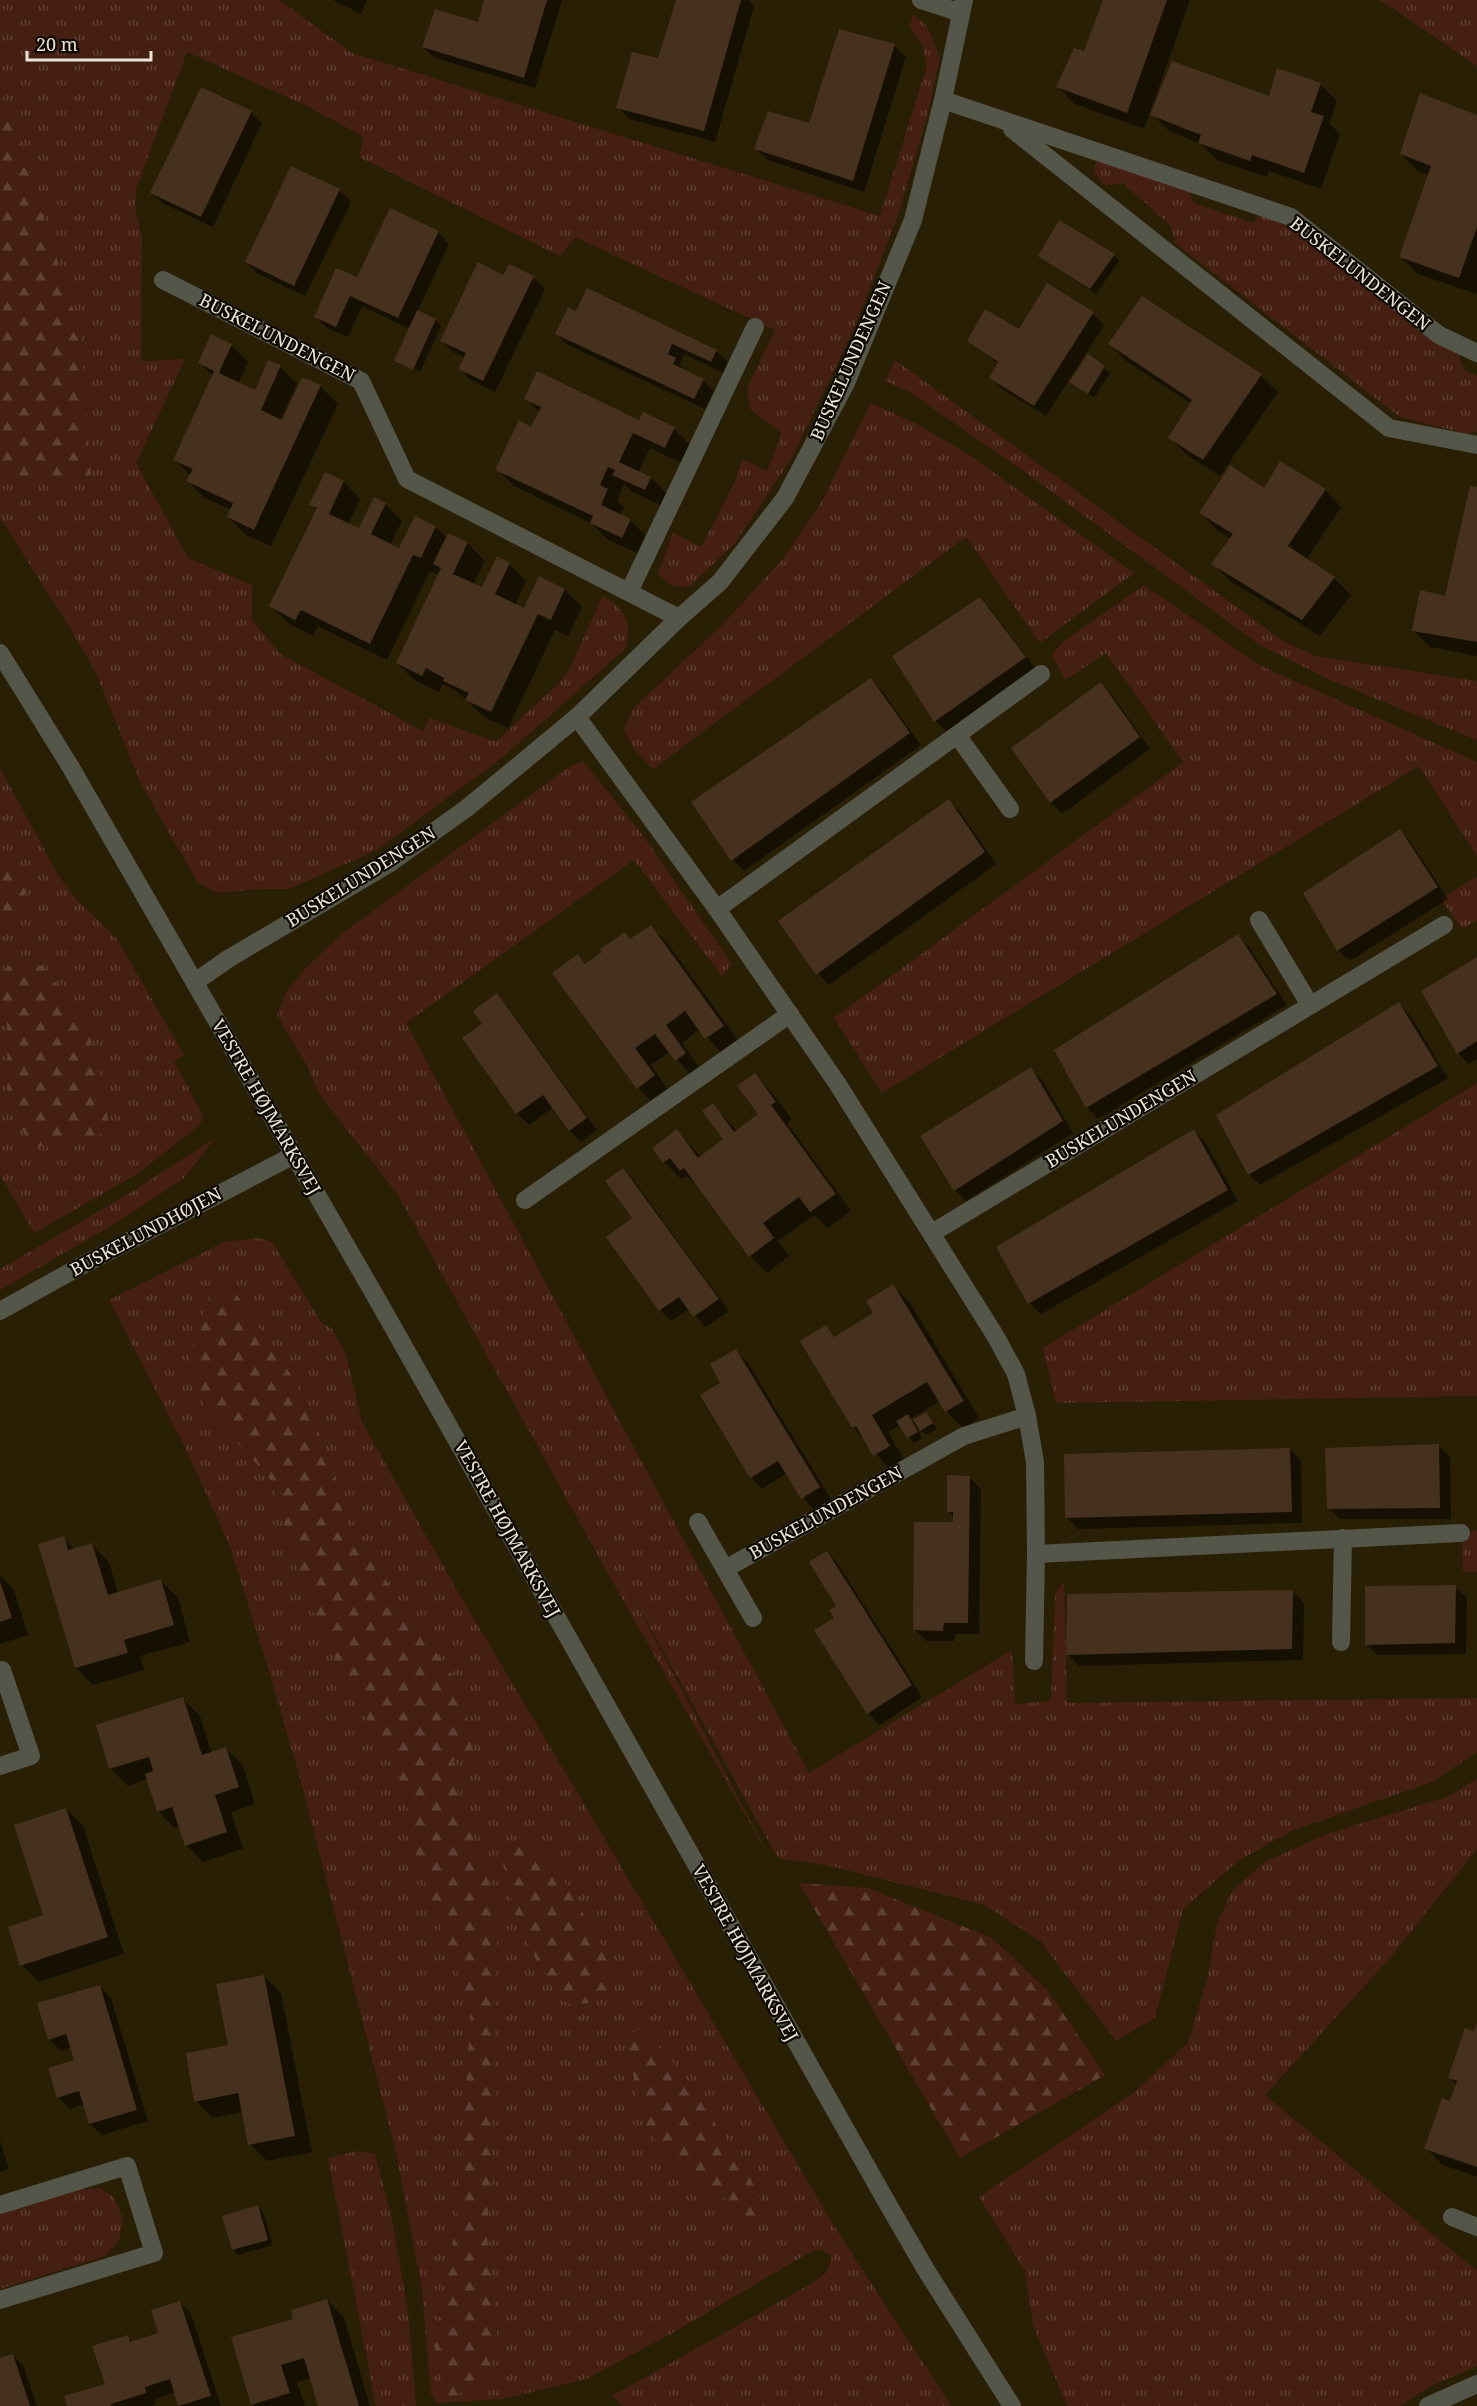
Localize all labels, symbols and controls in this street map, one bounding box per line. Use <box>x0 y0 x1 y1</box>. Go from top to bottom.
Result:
scale bar <box>27 24 152 62</box>
text: 20 m <box>36 32 78 56</box>
street label: BUSKELUNDENGEN <box>1285 211 1436 336</box>
street label: BUSKELUNDENGEN <box>804 277 896 444</box>
street label: BUSKELUNDENGEN <box>195 287 360 387</box>
street label: BUSKELUNDENGEN <box>281 820 440 932</box>
street label: VESTRE HØJMARKSVEJ <box>207 1014 327 1199</box>
street label: BUSKELUNDENGEN <box>1041 1063 1201 1173</box>
street label: BUSKELUNDHØJEN <box>66 1181 226 1281</box>
street label: VESTRE HØJMARKSVEJ <box>449 1436 567 1621</box>
street label: BUSKELUNDENGEN <box>744 1460 907 1564</box>
street label: VESTRE HØJMARKSVEJ <box>687 1860 805 2045</box>

